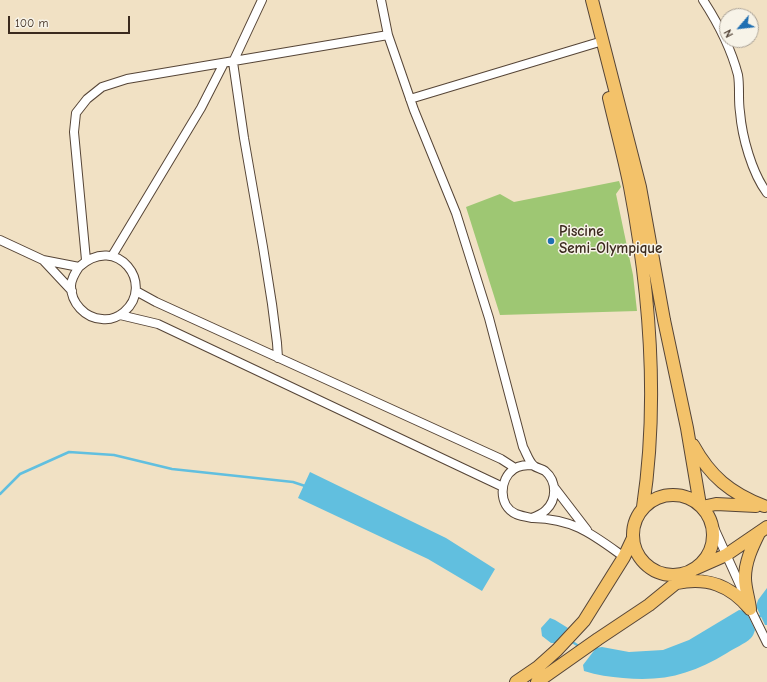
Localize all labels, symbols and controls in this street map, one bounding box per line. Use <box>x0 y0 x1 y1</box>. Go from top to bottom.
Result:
scale bar <box>10 8 132 34</box>
north arrow <box>719 8 759 48</box>
text: 100 m <box>15 16 48 30</box>
text: N <box>721 27 736 40</box>
place label: Piscine Semi-Olympique <box>559 223 662 258</box>
marker: Piscine Semi-Olympique <box>546 236 556 246</box>

